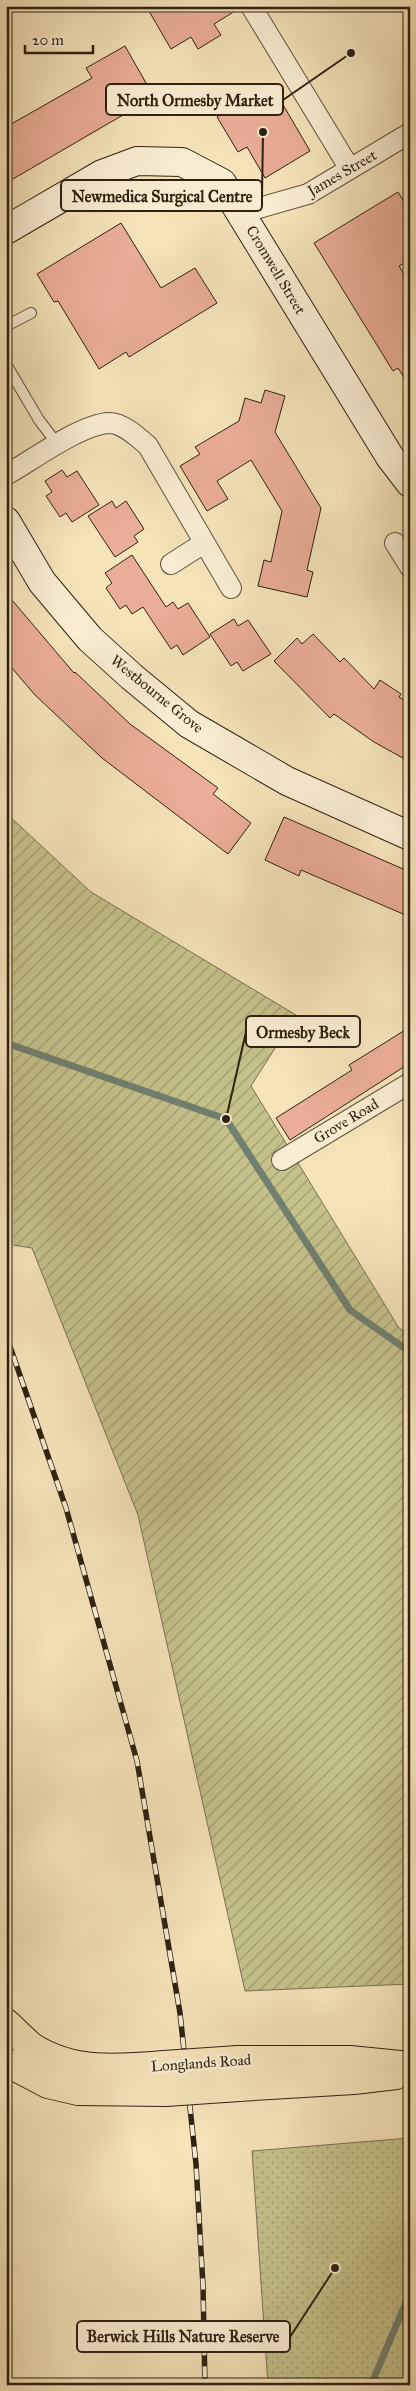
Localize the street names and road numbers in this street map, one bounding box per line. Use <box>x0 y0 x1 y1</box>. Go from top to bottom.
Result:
street label: James Street <box>303 146 381 202</box>
street label: Cromwell Street <box>242 222 310 318</box>
street label: Westbourne Grove <box>107 651 207 737</box>
street label: Grove Road <box>310 1094 382 1147</box>
street label: Longlands Road <box>150 2050 252 2075</box>

